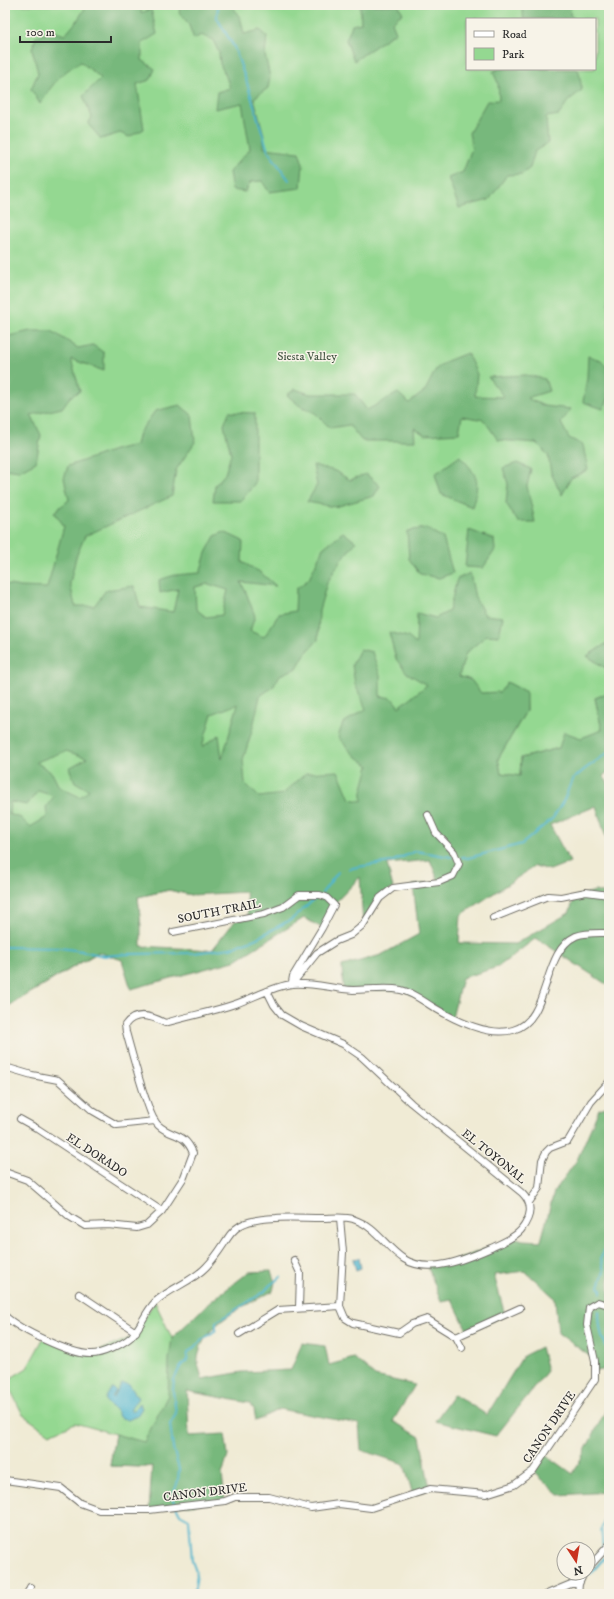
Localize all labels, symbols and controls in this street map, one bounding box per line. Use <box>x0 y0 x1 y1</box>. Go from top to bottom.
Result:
scale bar <box>20 18 111 44</box>
legend <box>466 18 596 70</box>
text: 100 m <box>26 25 55 40</box>
text: Road <box>502 27 527 42</box>
text: Park <box>502 47 524 62</box>
park label: Siesta Valley <box>277 349 337 364</box>
street label: SOUTH TRAIL <box>176 896 262 927</box>
street label: EL TOYONAL <box>458 1126 529 1187</box>
street label: EL DORADO <box>63 1130 130 1181</box>
street label: CANON DRIVE <box>520 1388 579 1466</box>
street label: CANON DRIVE <box>162 1480 248 1505</box>
north arrow <box>556 1541 596 1581</box>
text: N <box>572 1562 584 1578</box>

